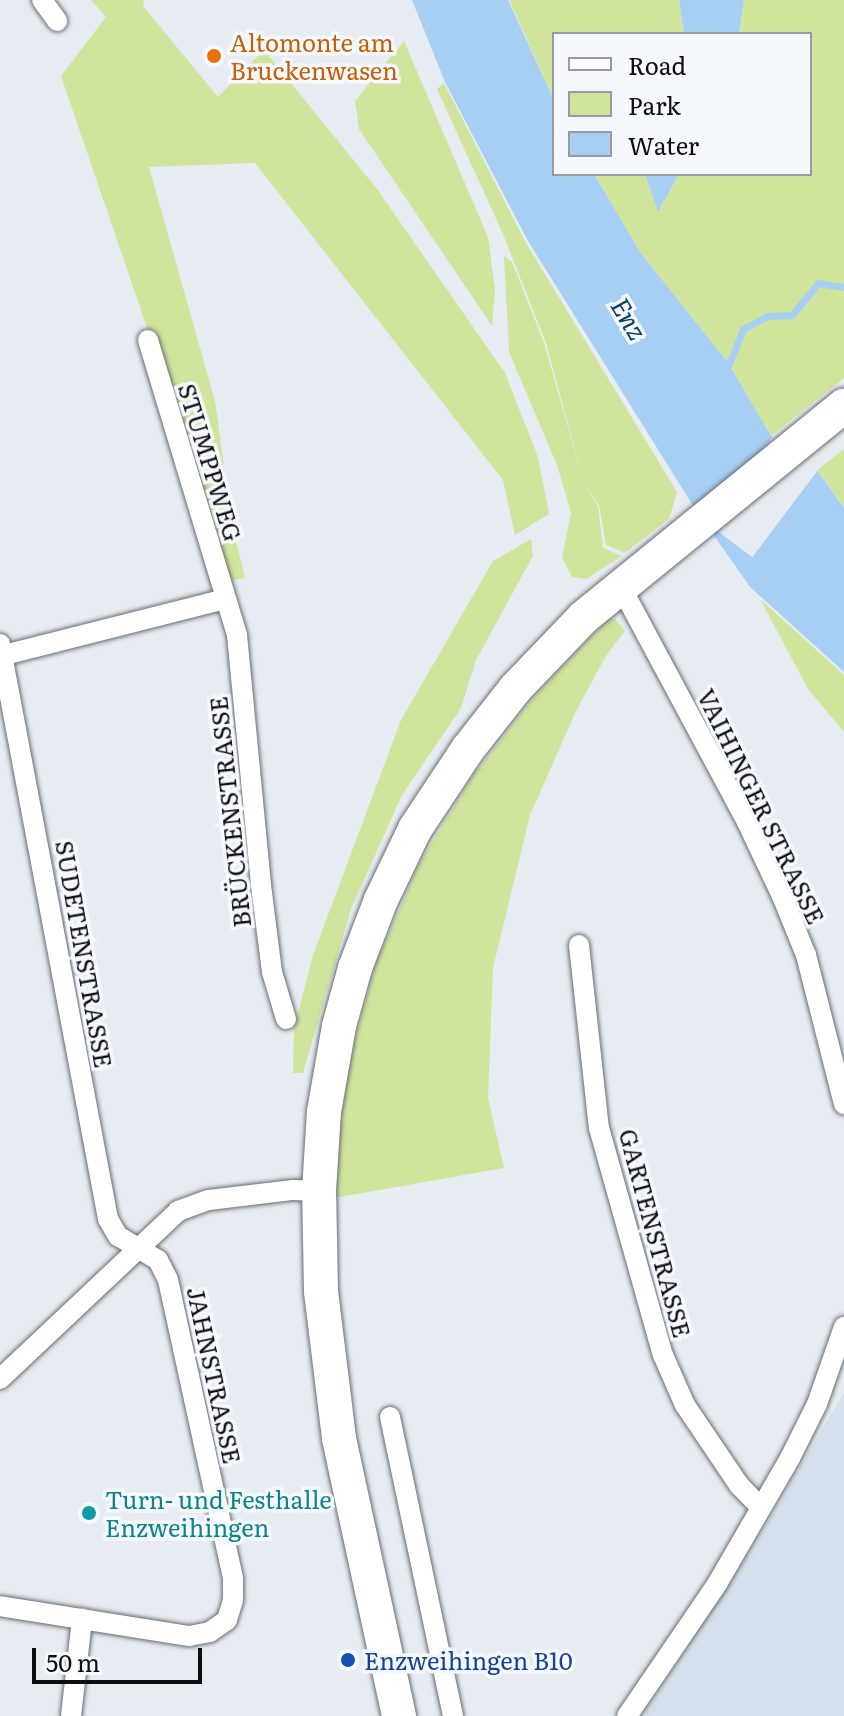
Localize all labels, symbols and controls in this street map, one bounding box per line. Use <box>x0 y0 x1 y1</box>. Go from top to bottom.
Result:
place label: Altomonte am Bruckenwasen <box>230 28 398 84</box>
legend <box>552 32 812 176</box>
marker: Altomonte am Bruckenwasen <box>205 47 223 65</box>
text: Road <box>628 47 686 82</box>
text: Park <box>628 87 681 122</box>
text: Water <box>628 127 699 162</box>
water label: Enz <box>606 291 654 345</box>
street label: STUMPPWEG <box>173 380 249 544</box>
street label: VAIHINGER STRASSE <box>692 684 832 928</box>
street label: BRÜCKENSTRASSE <box>203 695 255 929</box>
street label: SUDETENSTRASSE <box>51 838 119 1070</box>
street label: GARTENSTRASSE <box>614 1126 698 1340</box>
street label: JAHNSTRASSE <box>182 1284 248 1466</box>
place label: Turn- und Festhalle Enzweihingen <box>105 1485 332 1541</box>
marker: Turn- und Festhalle Enzweihingen <box>80 1504 98 1522</box>
scale bar <box>36 1632 206 1682</box>
text: 50 m <box>46 1644 100 1679</box>
place label: Enzweihingen B10 <box>364 1646 573 1674</box>
marker: Enzweihingen B10 <box>339 1651 357 1669</box>

